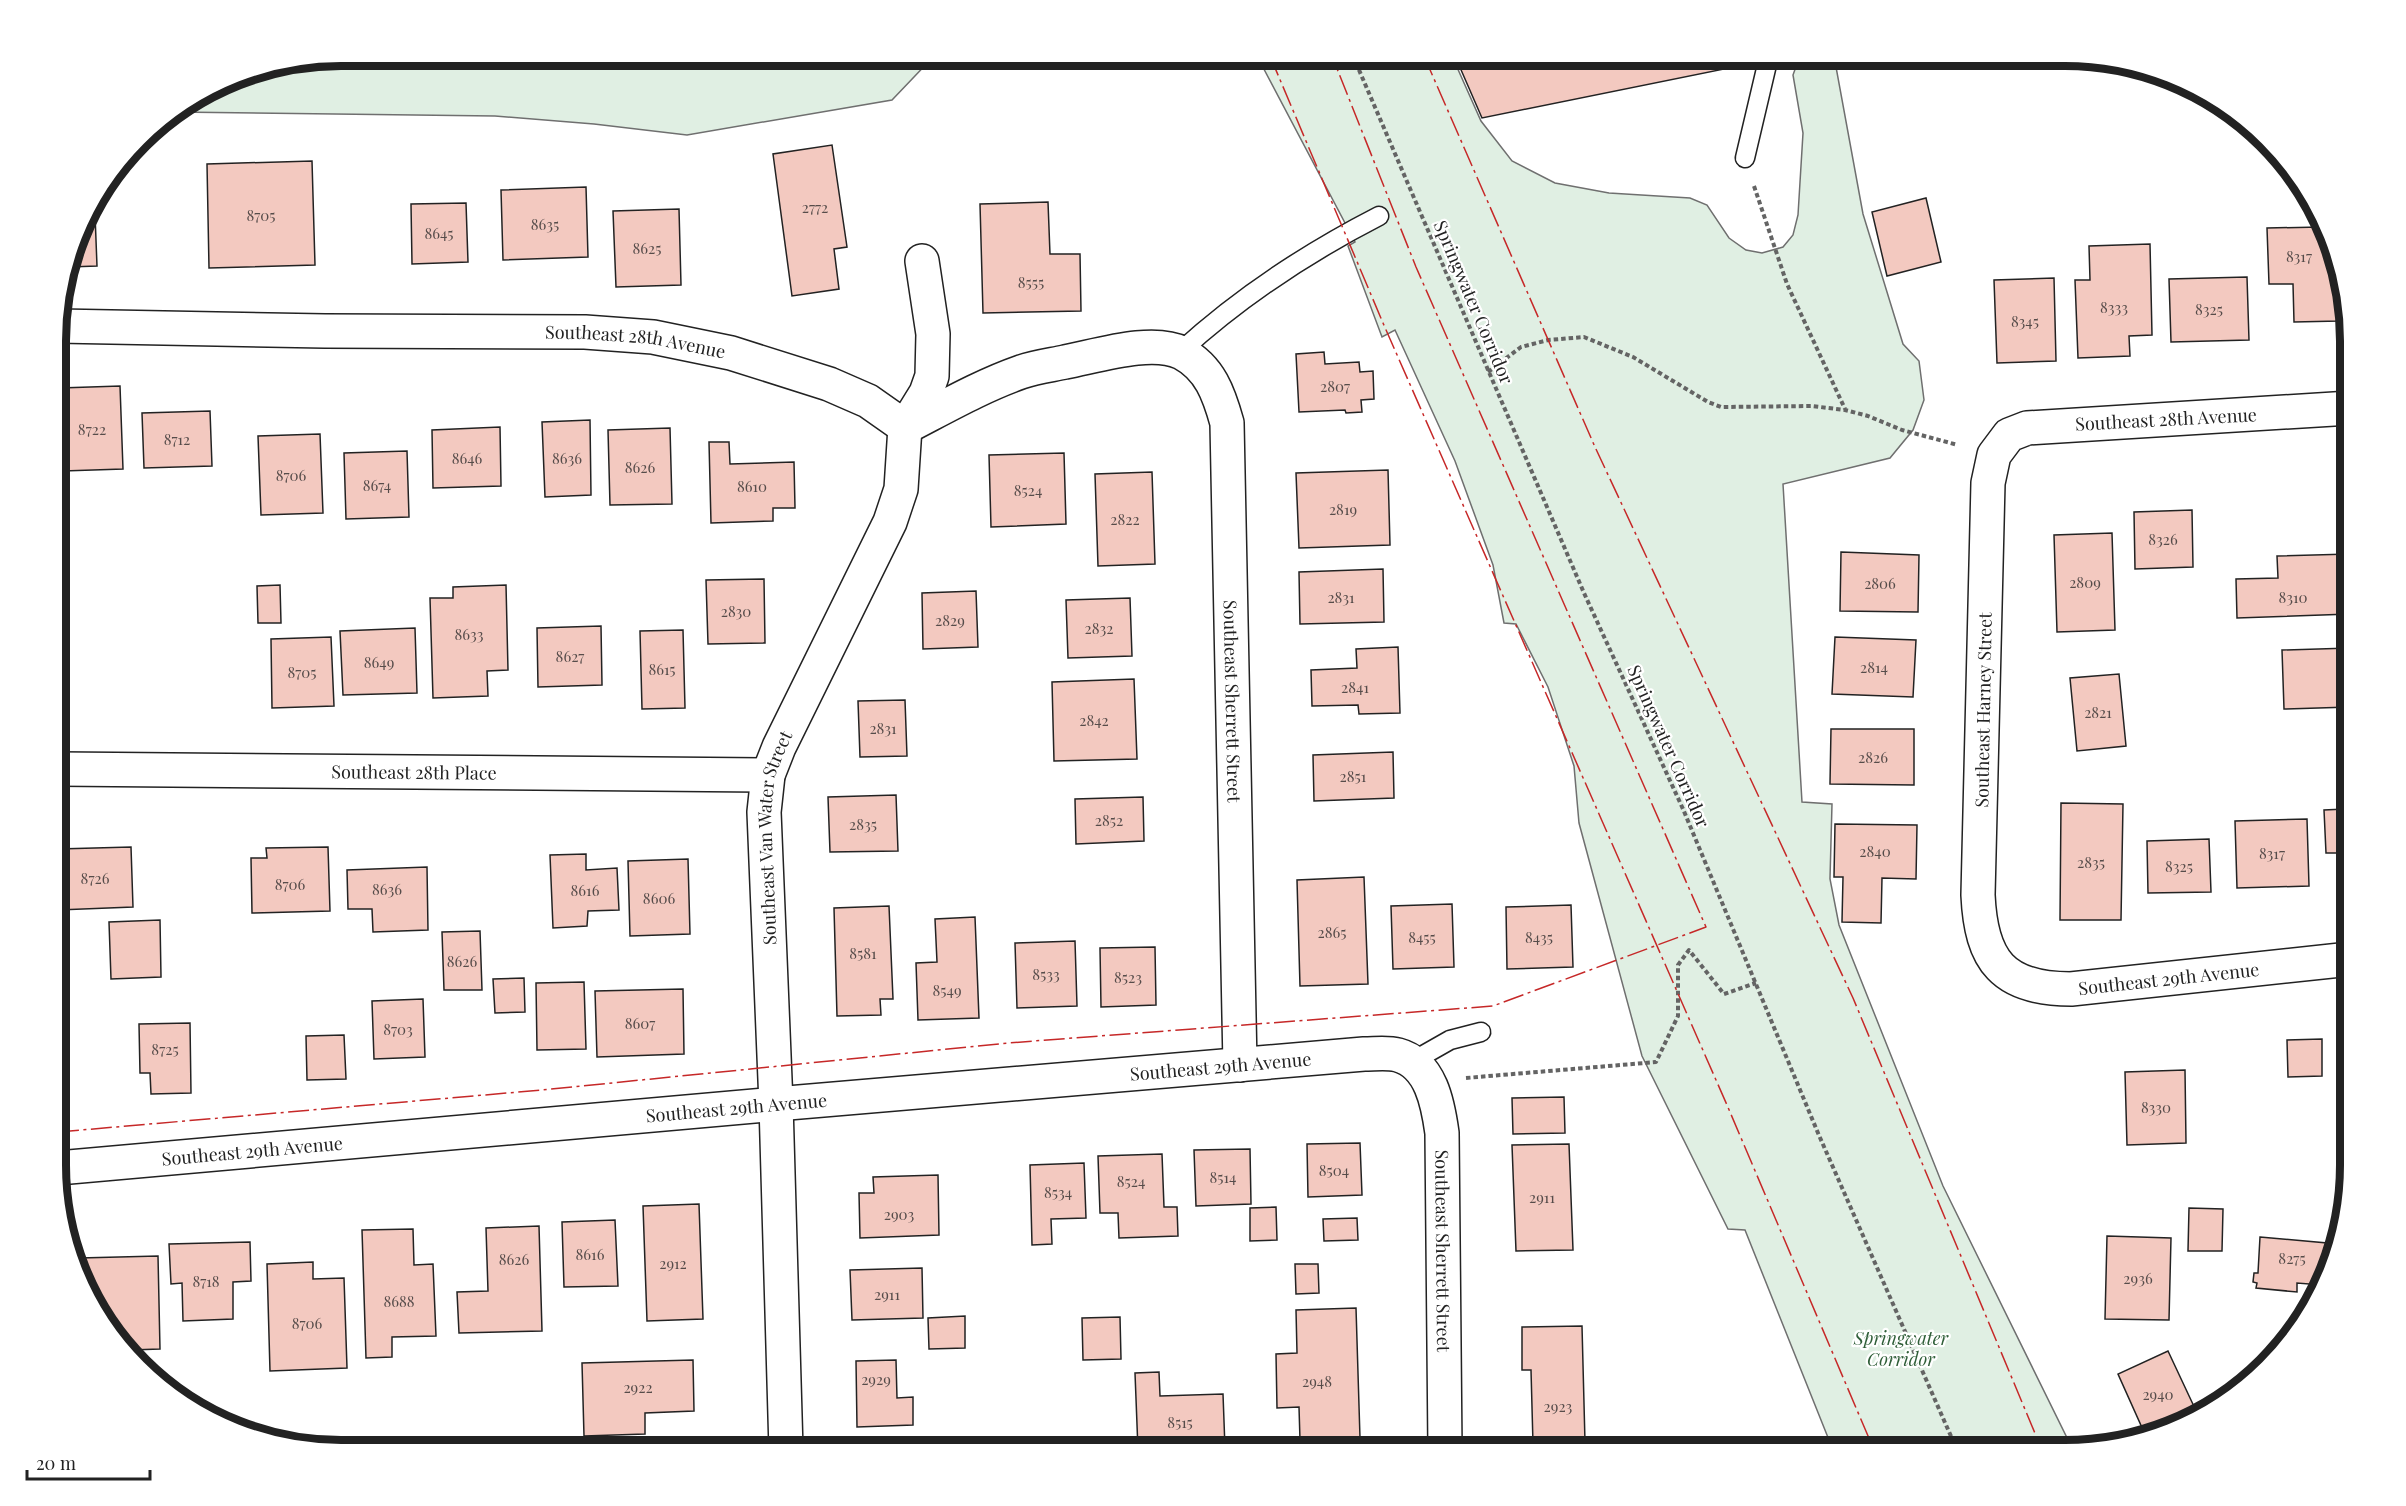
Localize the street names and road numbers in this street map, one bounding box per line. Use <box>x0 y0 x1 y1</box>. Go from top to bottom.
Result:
street label: Springwater Corridor <box>1429 217 1519 387</box>
street label: Southeast 28th Avenue <box>545 320 728 364</box>
street label: Southeast 28th Avenue <box>2075 402 2257 436</box>
street label: Southeast Sherrett Street <box>1219 600 1247 803</box>
street label: Southeast Harney Street <box>1969 612 1997 808</box>
street label: Springwater Corridor <box>1622 661 1716 831</box>
street label: Southeast Van Water Street <box>752 726 798 945</box>
street label: Southeast 28th Place <box>331 759 497 785</box>
street label: Southeast 29th Avenue <box>2077 957 2260 1000</box>
street label: Southeast 29th Avenue <box>1129 1047 1312 1086</box>
street label: Southeast 29th Avenue <box>645 1088 828 1128</box>
street label: Southeast 29th Avenue <box>161 1131 344 1171</box>
street label: Southeast Sherrett Street <box>1430 1149 1456 1353</box>

